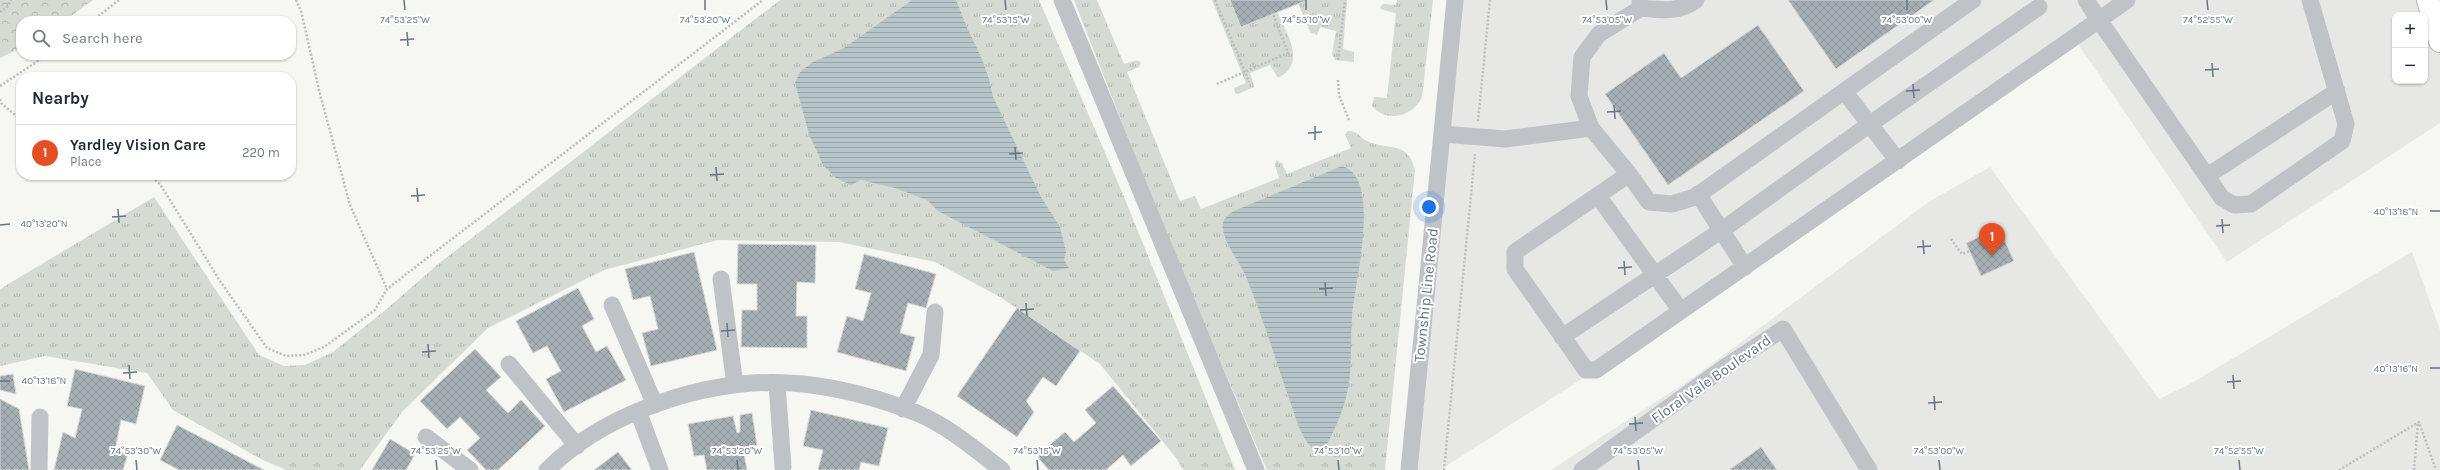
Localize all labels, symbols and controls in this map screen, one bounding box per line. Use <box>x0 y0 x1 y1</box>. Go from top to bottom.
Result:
map controls <box>2392 12 2428 84</box>
button: + <box>2392 12 2428 48</box>
text: 74°53'25"W <box>380 14 430 26</box>
text: 74°53'20"W <box>680 14 730 26</box>
text: 74°53'15"W <box>982 14 1030 26</box>
text: 74°53'10"W <box>1282 14 1330 26</box>
text: 74°53'05"W <box>1582 14 1632 26</box>
text: 74°53'00"W <box>1882 14 1932 26</box>
text: 74°52'55"W <box>2183 14 2233 26</box>
search box <box>16 16 296 60</box>
icon: search <box>30 27 52 49</box>
text: Search here <box>62 29 143 47</box>
button: − <box>2392 48 2428 84</box>
text: Nearby <box>32 88 89 108</box>
text: Yardley Vision Care <box>70 136 206 154</box>
text: 1 <box>43 145 47 160</box>
text: 220 m <box>242 145 280 160</box>
text: Place <box>70 154 101 169</box>
your location <box>1419 197 1439 217</box>
text: 40°13'18"N <box>2374 206 2418 218</box>
text: 40°13'20"N <box>20 218 68 230</box>
pin: 1 <box>1979 223 2005 256</box>
street label: Township Line Road <box>1410 227 1442 363</box>
street label: Floral Vale Boulevard <box>1648 331 1774 427</box>
text: 40°13'16"N <box>2374 363 2418 375</box>
text: 40°13'18"N <box>22 375 66 387</box>
text: 74°53'30"W <box>111 445 161 457</box>
text: 74°53'25"W <box>411 445 461 457</box>
text: 74°53'20"W <box>712 445 762 457</box>
text: 74°53'15"W <box>1013 445 1061 457</box>
text: 74°53'10"W <box>1314 445 1362 457</box>
text: 74°53'05"W <box>1613 445 1663 457</box>
text: 74°53'00"W <box>1914 445 1964 457</box>
text: 74°52'55"W <box>2214 445 2264 457</box>

